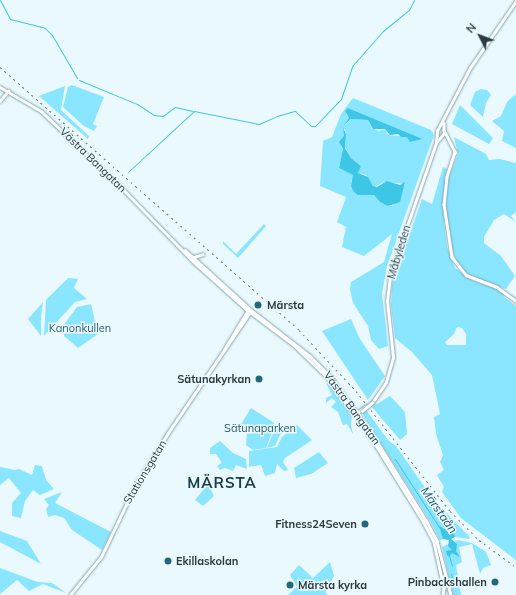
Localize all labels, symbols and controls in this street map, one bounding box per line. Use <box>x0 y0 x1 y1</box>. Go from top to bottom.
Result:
north arrow <box>460 16 500 56</box>
text: N <box>463 20 479 36</box>
street label: Västra Bangatan <box>57 125 129 195</box>
street label: Måbyleden <box>384 223 414 281</box>
place label: Märsta <box>267 298 304 312</box>
marker: Märsta <box>252 299 264 311</box>
park label: Kanonkullen <box>49 321 111 335</box>
street label: Västra Bangatan <box>321 369 383 447</box>
place label: Sätunakyrkan <box>177 372 251 386</box>
marker: Sätunakyrkan <box>254 374 264 384</box>
park label: Sätunaparken <box>224 421 296 435</box>
street label: Stationsgatan <box>121 438 169 506</box>
district label: MÄRSTA <box>187 474 257 492</box>
water label: Märstaån <box>418 484 460 536</box>
place label: Fitness24Seven <box>275 517 357 531</box>
marker: Fitness24Seven <box>360 519 370 529</box>
place label: Ekillaskolan <box>176 554 238 568</box>
marker: Ekillaskolan <box>163 556 173 566</box>
place label: Pinbackshallen <box>408 575 487 589</box>
marker: Pinbackshallen <box>490 577 500 587</box>
place label: Märsta kyrka <box>298 578 367 592</box>
marker: Märsta kyrka <box>285 580 295 590</box>

